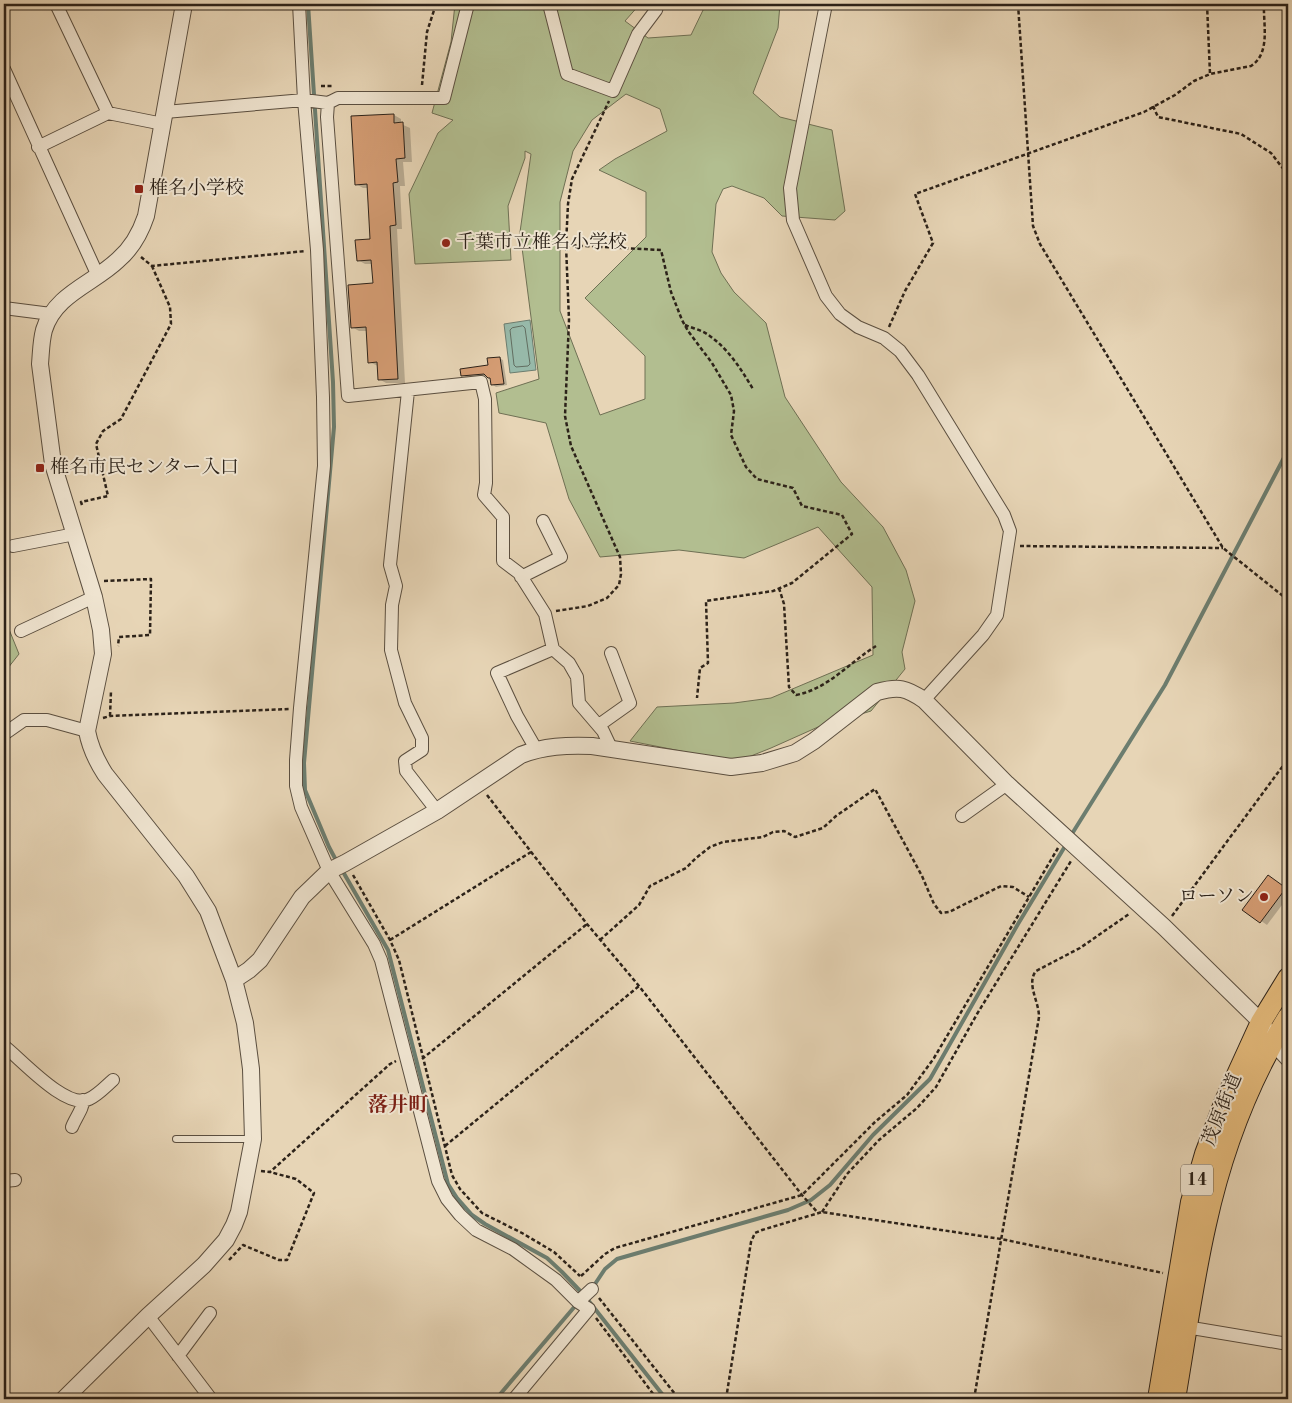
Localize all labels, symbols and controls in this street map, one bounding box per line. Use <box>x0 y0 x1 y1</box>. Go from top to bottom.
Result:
place label: 椎名小学校 <box>149 178 244 199</box>
marker: 椎名小学校 <box>133 183 145 195</box>
place label: 千葉市立椎名小学校 <box>456 232 627 253</box>
marker: 千葉市立椎名小学校 <box>440 237 452 249</box>
place label: 椎名市民センター入口 <box>50 457 239 478</box>
marker: 椎名市民センター入口 <box>34 462 46 474</box>
place label: ローソン <box>1179 888 1254 907</box>
marker: ローソン <box>1258 891 1270 903</box>
street label: 茂原街道 <box>1198 1070 1246 1149</box>
district label: 落井町 <box>368 1094 429 1116</box>
road number: 14 <box>1181 1164 1213 1196</box>

